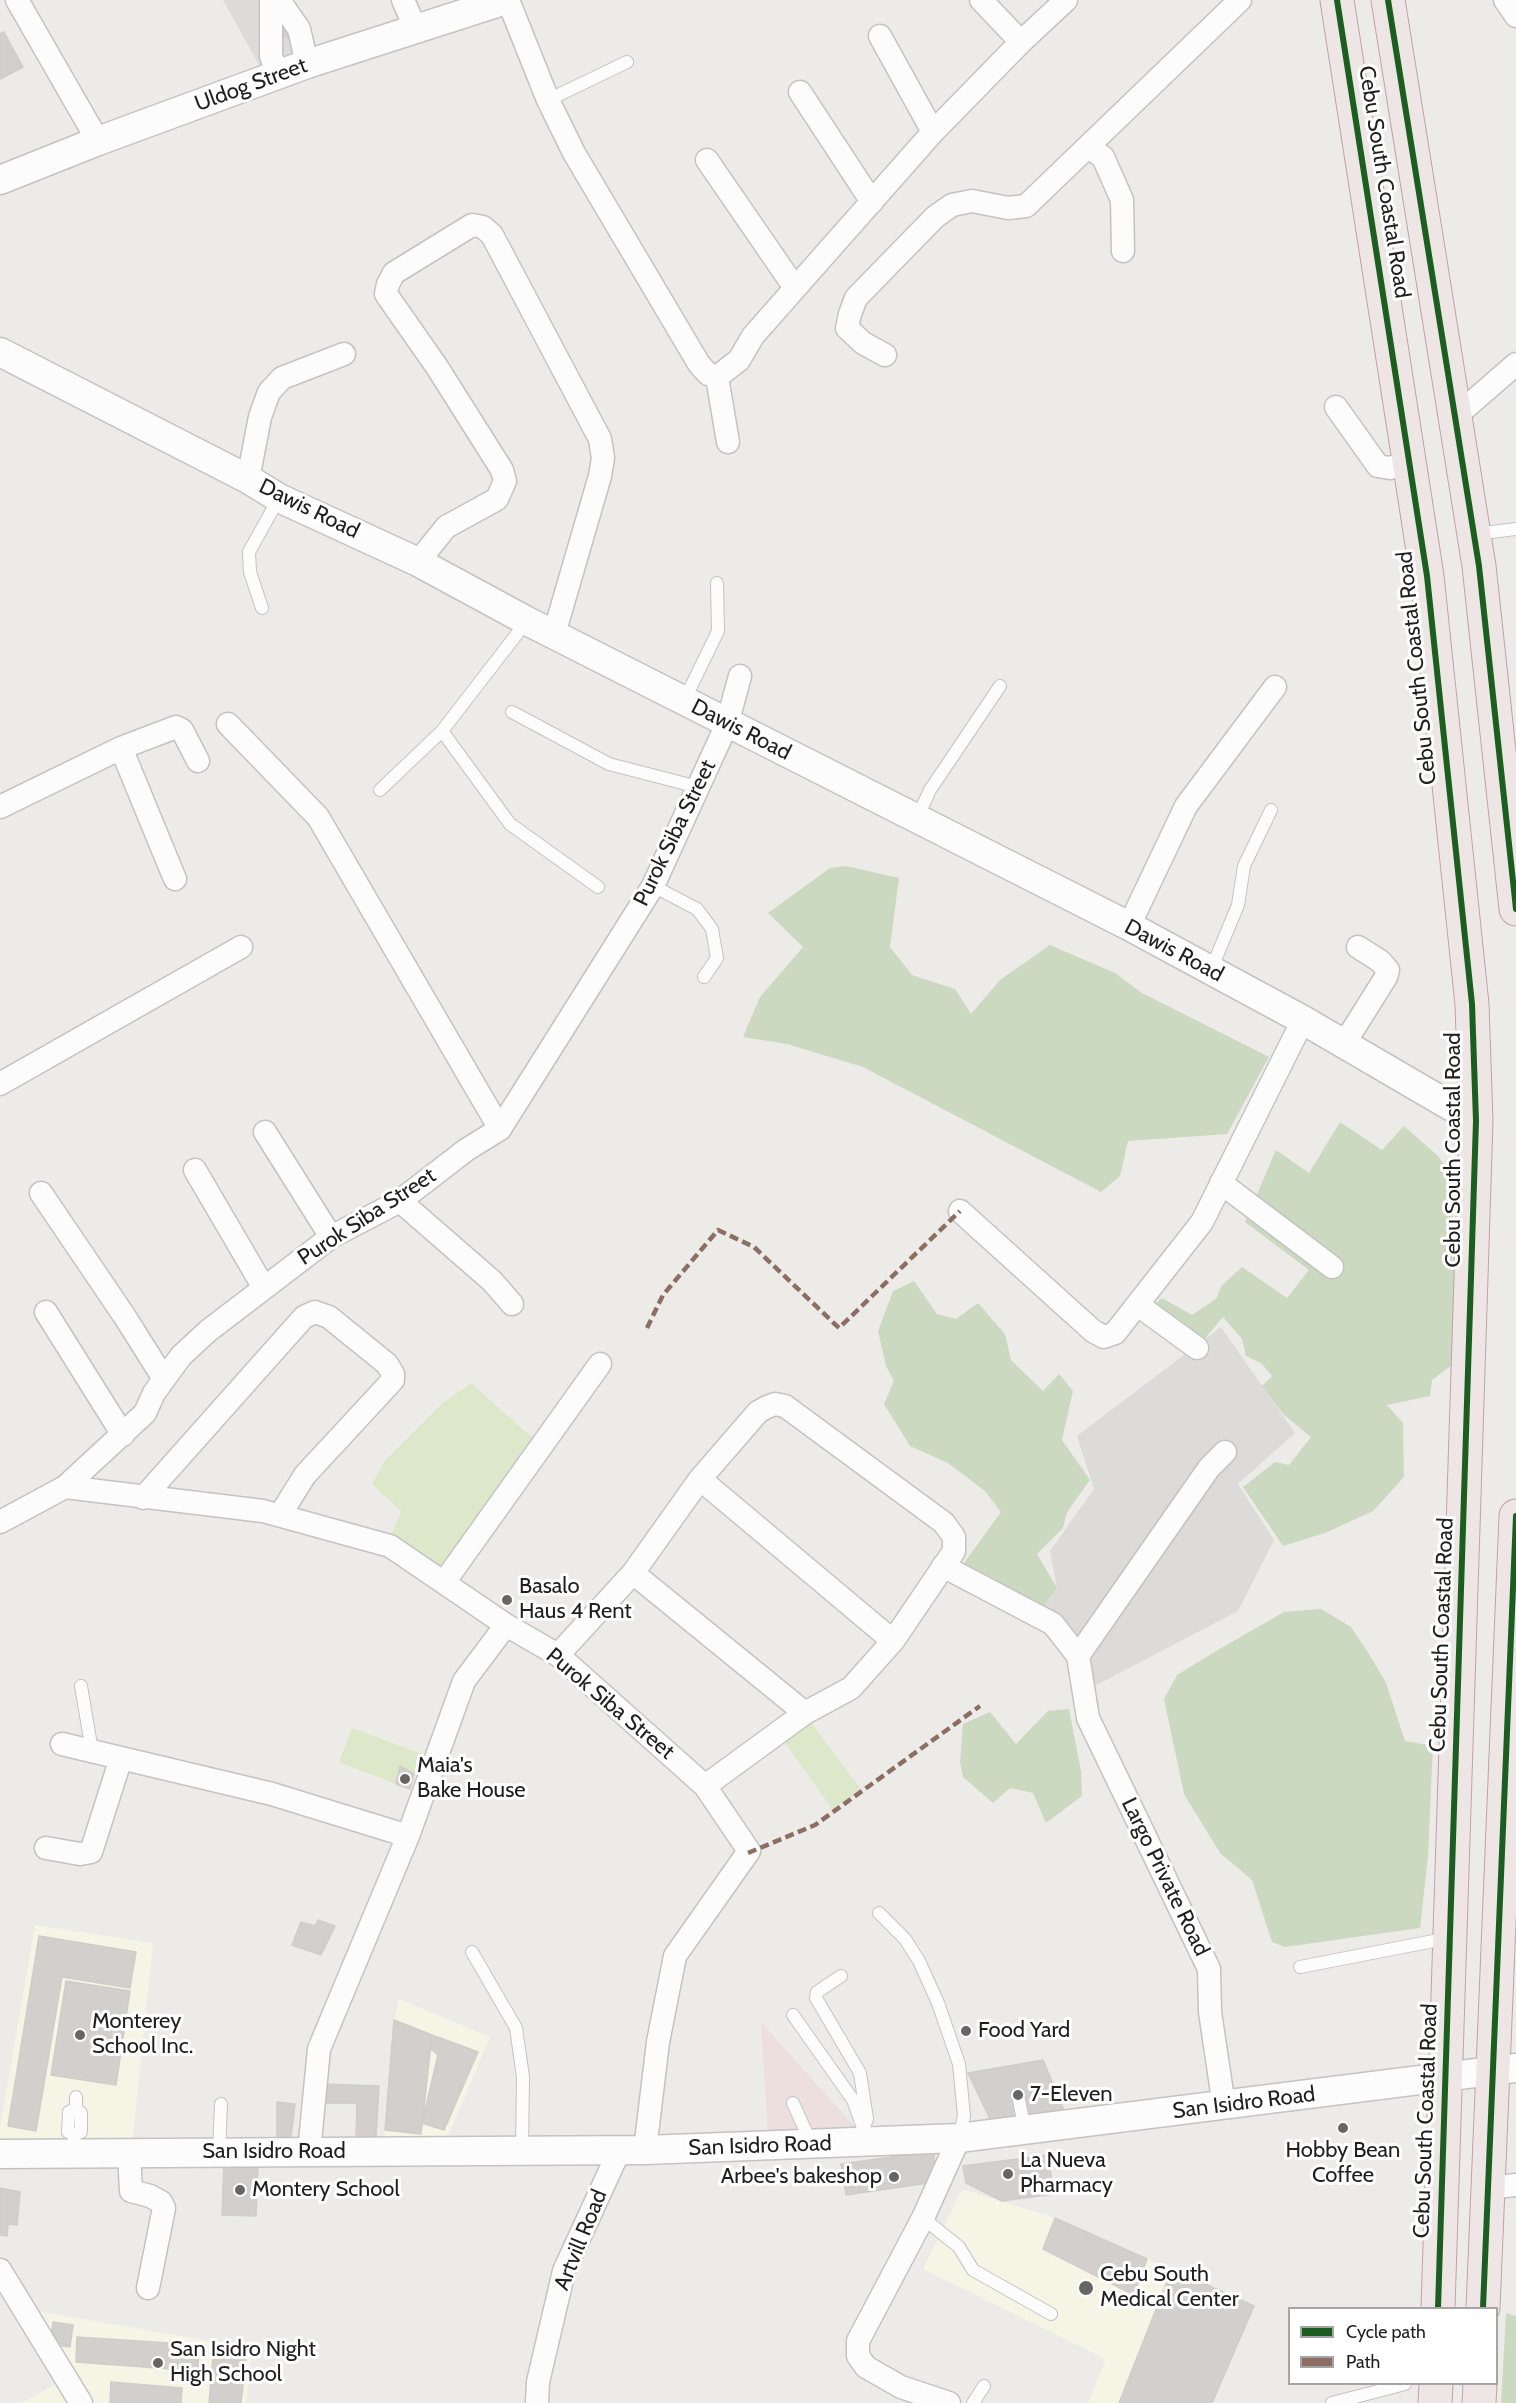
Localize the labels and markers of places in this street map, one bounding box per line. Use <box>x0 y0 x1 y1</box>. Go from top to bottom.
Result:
place label: Basalo Haus 4 Rent <box>519 1574 632 1626</box>
marker: Basalo Haus 4 Rent <box>500 1593 514 1607</box>
place label: Maia's Bake House <box>417 1753 526 1804</box>
marker: Maia's Bake House <box>398 1772 412 1786</box>
place label: Monterey School Inc. <box>92 2009 193 2060</box>
place label: Food Yard <box>978 2018 1070 2044</box>
marker: Food Yard <box>959 2024 973 2038</box>
marker: Monterey School Inc. <box>73 2028 87 2042</box>
place label: 7-Eleven <box>1030 2082 1113 2108</box>
marker: 7-Eleven <box>1011 2088 1025 2102</box>
marker: Hobby Bean Coffee <box>1336 2121 1350 2135</box>
place label: Hobby Bean Coffee <box>1286 2138 1400 2190</box>
place label: La Nueva Pharmacy <box>1020 2148 1113 2200</box>
place label: Arbee's bakeshop <box>721 2164 882 2190</box>
marker: La Nueva Pharmacy <box>1001 2167 1015 2181</box>
marker: Arbee's bakeshop <box>887 2170 901 2184</box>
place label: Montery School <box>252 2177 400 2203</box>
marker: Montery School <box>233 2183 247 2197</box>
place label: Cebu South Medical Center <box>1100 2262 1239 2314</box>
marker: Cebu South Medical Center <box>1077 2279 1095 2297</box>
place label: San Isidro Night High School <box>170 2337 316 2388</box>
marker: San Isidro Night High School <box>151 2356 165 2370</box>

